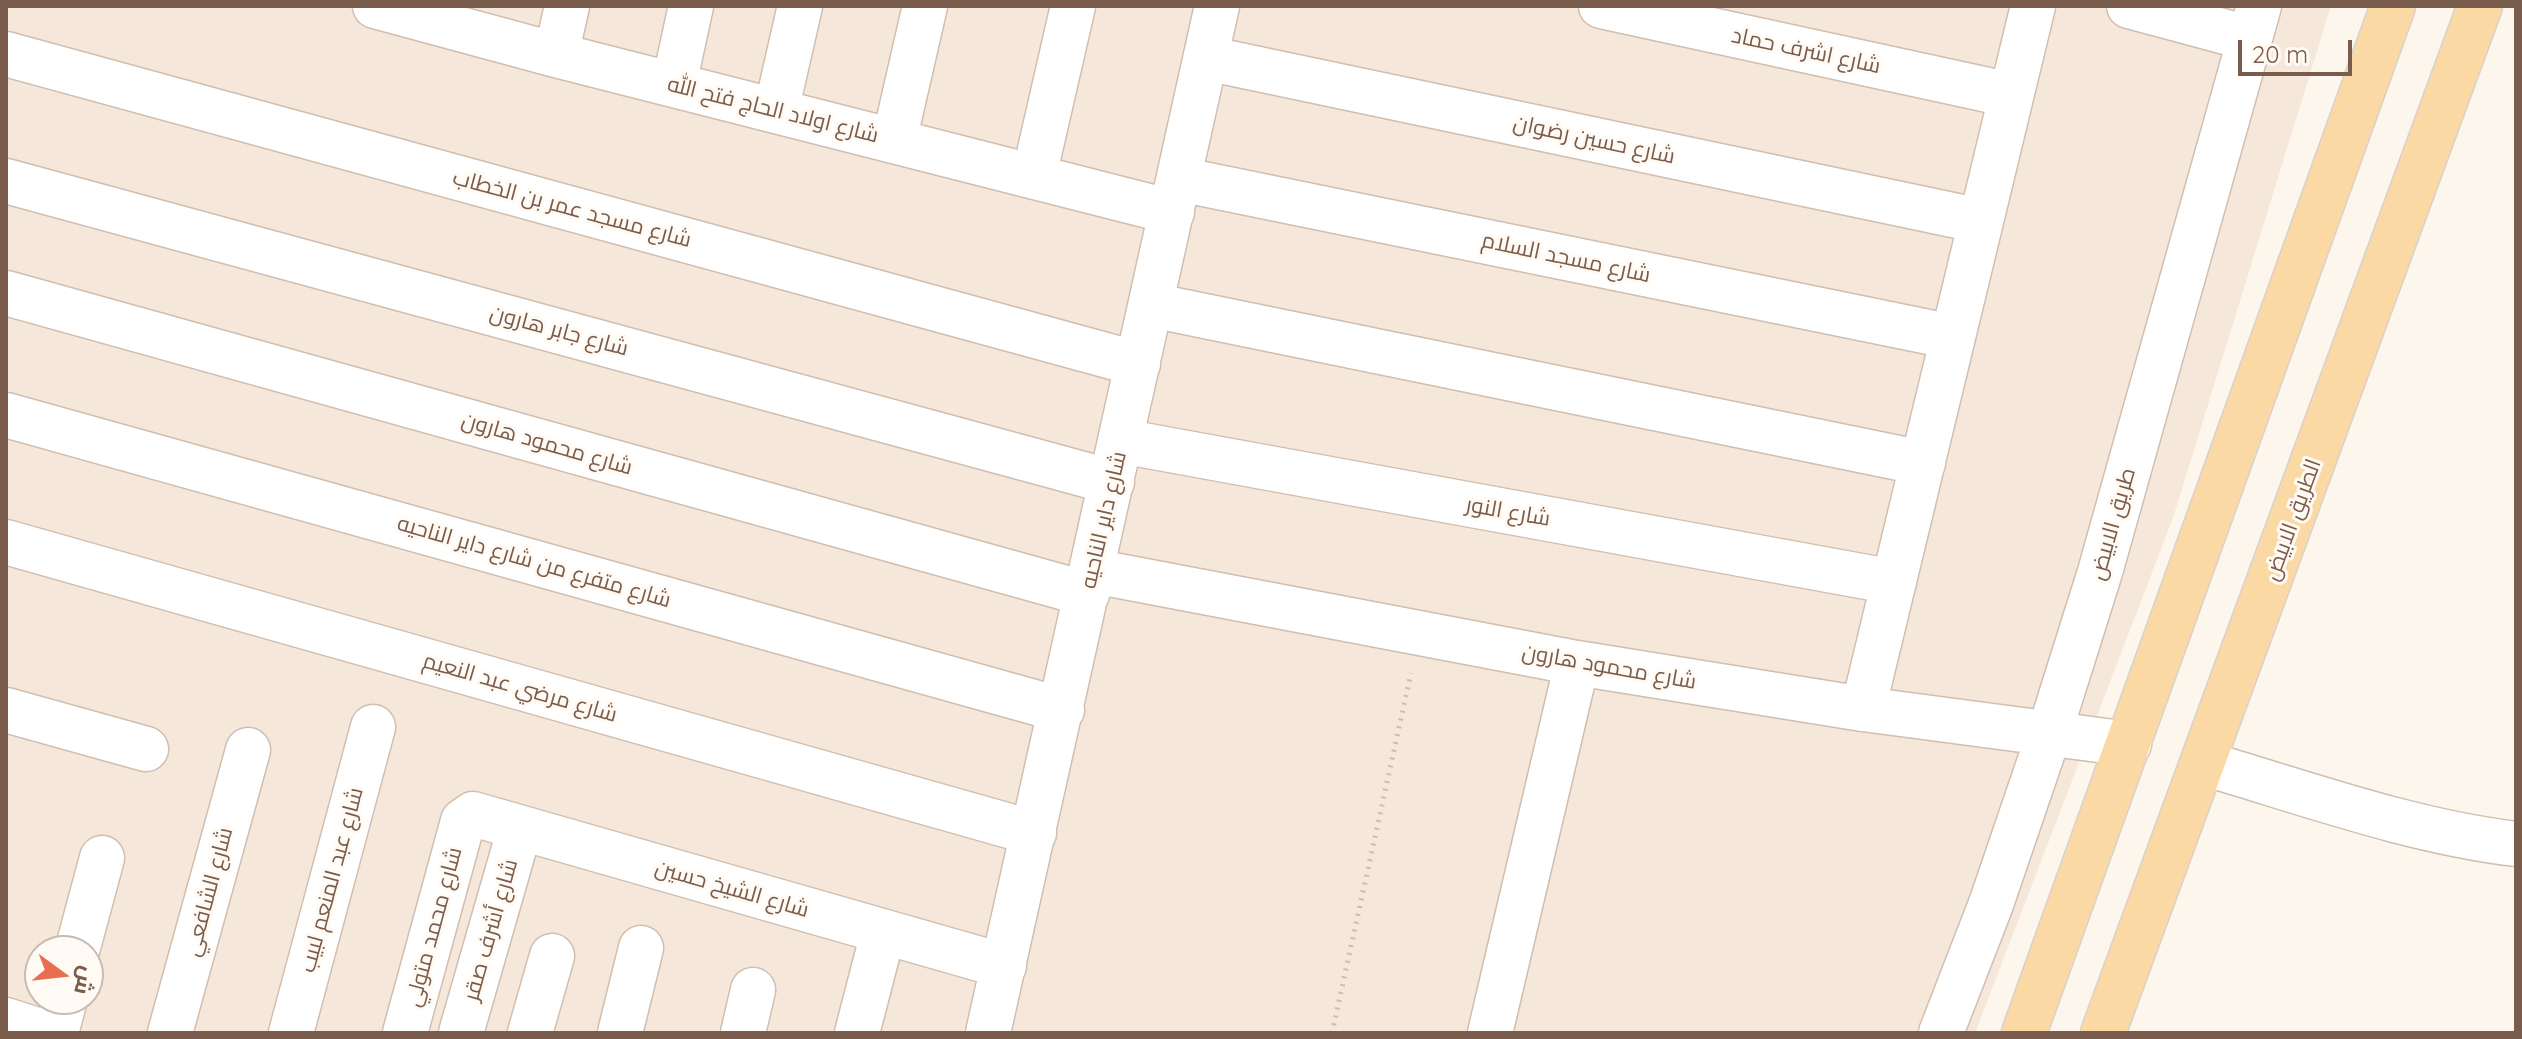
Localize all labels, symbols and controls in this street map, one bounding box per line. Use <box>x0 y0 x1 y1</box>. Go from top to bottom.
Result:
street label: شارع اشرف حماد <box>1729 22 1883 80</box>
scale bar <box>2242 24 2356 74</box>
text: 20 m <box>2252 39 2308 69</box>
street label: شارع اولاد الحاج فتح الله <box>665 71 881 149</box>
street label: شارع حسين رضوان <box>1511 110 1677 170</box>
street label: شارع مسجد عمر بن الخطاب <box>450 164 694 254</box>
street label: شارع مسجد السلام <box>1479 227 1653 289</box>
street label: شارع جابر هارون <box>487 300 631 362</box>
street label: شارع محمود هارون <box>458 407 636 481</box>
street label: شارع داير الناحيه <box>1075 449 1133 591</box>
street label: الطريق الابيض <box>2259 455 2327 585</box>
street label: طريق الابيض <box>2084 465 2142 583</box>
street label: شارع النور <box>1464 492 1552 532</box>
street label: شارع متفرع من شارع داير الناحيه <box>394 510 674 614</box>
street label: شارع محمود هارون <box>1520 639 1698 695</box>
street label: شارع مرضي عبد النعيم <box>420 648 620 728</box>
street label: شارع عبد المنعم لبيب <box>295 785 369 975</box>
street label: شارع الشافعي <box>179 824 239 960</box>
street label: شارع محمد متولي <box>400 844 468 1010</box>
street label: شارع الشيخ حسين <box>652 854 812 924</box>
street label: شارع أشرف صقر <box>458 856 524 1004</box>
north arrow <box>24 935 104 1015</box>
text: ش <box>68 963 102 998</box>

